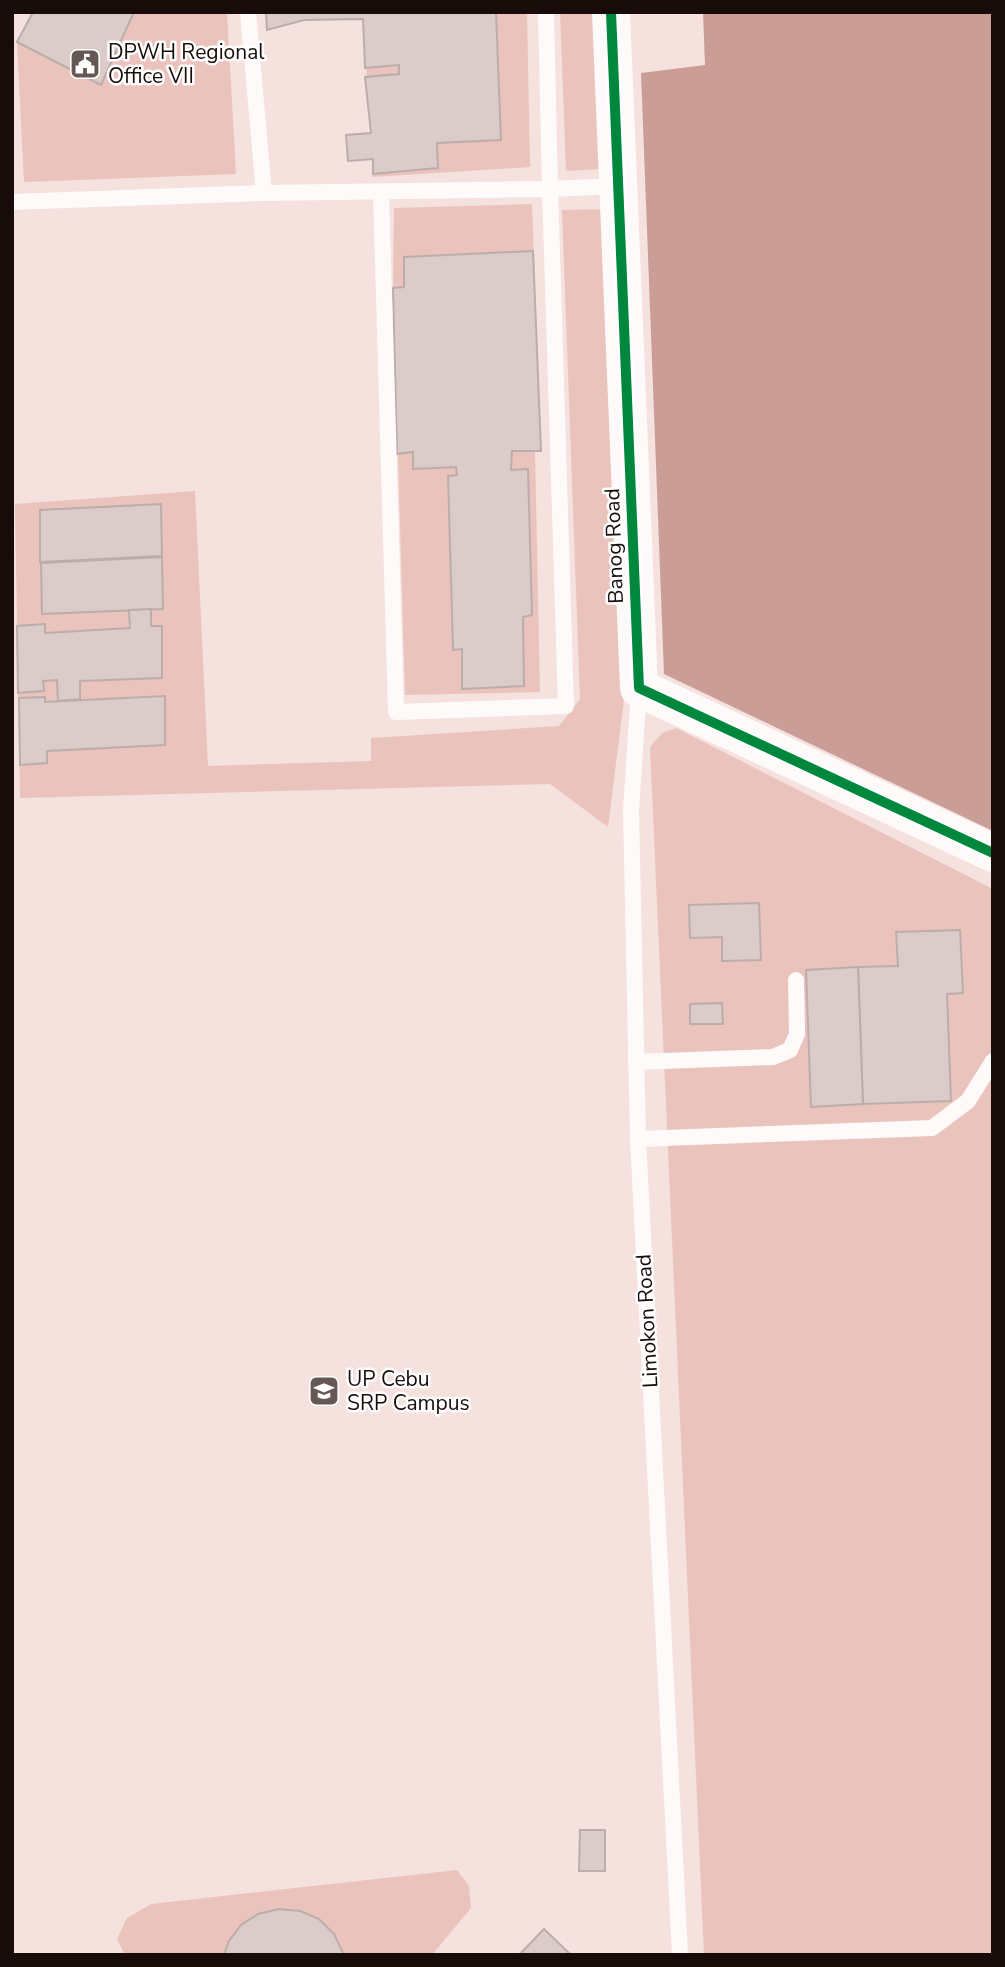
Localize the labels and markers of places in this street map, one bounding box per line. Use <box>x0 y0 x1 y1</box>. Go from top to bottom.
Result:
place label: DPWH Regional Office VII <box>108 38 265 90</box>
public building icon: DPWH Regional Office VII <box>68 47 102 81</box>
place label: UP Cebu SRP Campus <box>347 1365 470 1417</box>
school or university icon: UP Cebu SRP Campus <box>307 1374 341 1408</box>

